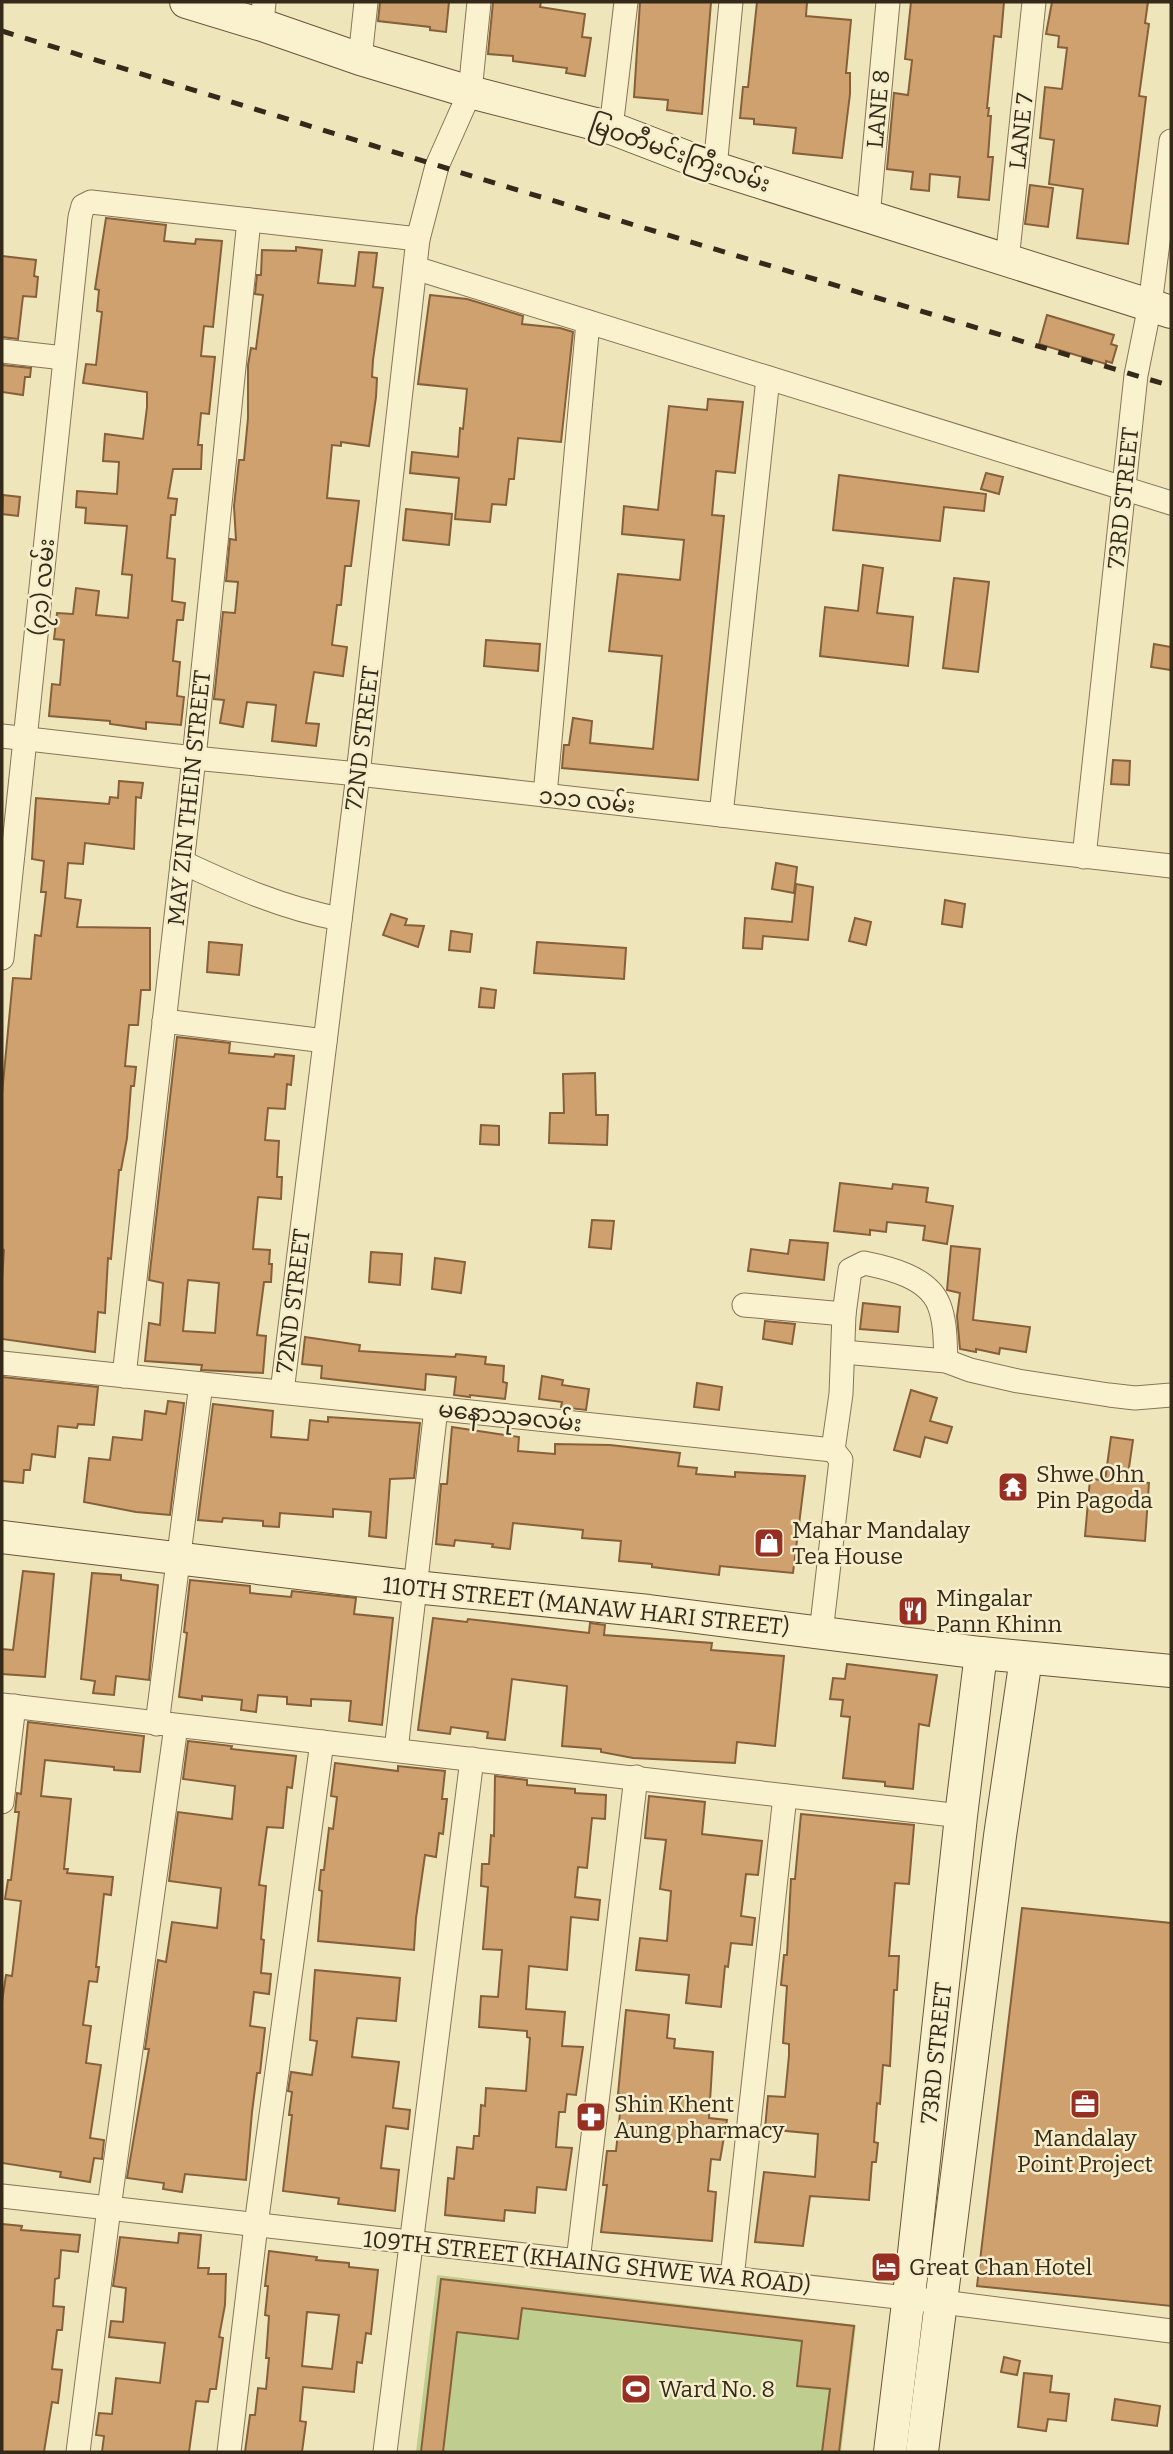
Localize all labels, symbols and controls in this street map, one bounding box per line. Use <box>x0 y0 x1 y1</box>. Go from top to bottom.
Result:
street label: LANE 8 <box>861 68 895 150</box>
street label: LANE 7 <box>1003 91 1039 171</box>
street label: မြဝတီမင်းကြီးလမ်း <box>584 108 775 203</box>
street label: 73RD STREET <box>1102 426 1144 570</box>
street label: (၇၁) လမ်း <box>22 537 65 637</box>
street label: 72ND STREET <box>339 664 385 812</box>
street label: MAY ZIN THEIN STREET <box>162 669 216 927</box>
street label: ၁၁၁ လမ်း <box>537 779 637 819</box>
street label: 72ND STREET <box>270 1227 316 1375</box>
street label: မနောသုခလမ်း <box>436 1393 583 1442</box>
place label: Shwe Ohn Pin Pagoda <box>1036 1460 1153 1514</box>
temple icon: Shwe Ohn Pin Pagoda <box>996 1470 1030 1504</box>
place label: Mahar Mandalay Tea House <box>792 1516 971 1570</box>
shop icon: Mahar Mandalay Tea House <box>752 1526 786 1560</box>
street label: 110TH STREET (MANAW HARI STREET) <box>381 1571 791 1641</box>
place label: Mingalar Pann Khinn <box>936 1584 1062 1638</box>
restaurant icon: Mingalar Pann Khinn <box>896 1594 930 1628</box>
street label: 73RD STREET <box>915 1981 957 2125</box>
office icon: Mandalay Point Project <box>1068 2087 1102 2121</box>
place label: Shin Khent Aung pharmacy <box>614 2090 785 2144</box>
pharmacy icon: Shin Khent Aung pharmacy <box>574 2100 608 2134</box>
place label: Mandalay Point Project <box>1017 2124 1153 2178</box>
street label: 109TH STREET (KHAING SHWE WA ROAD) <box>362 2225 812 2299</box>
hotel icon: Great Chan Hotel <box>869 2250 903 2284</box>
place label: Great Chan Hotel <box>909 2253 1093 2281</box>
sports icon: Ward No. 8 <box>619 2372 653 2406</box>
place label: Ward No. 8 <box>659 2375 775 2403</box>

